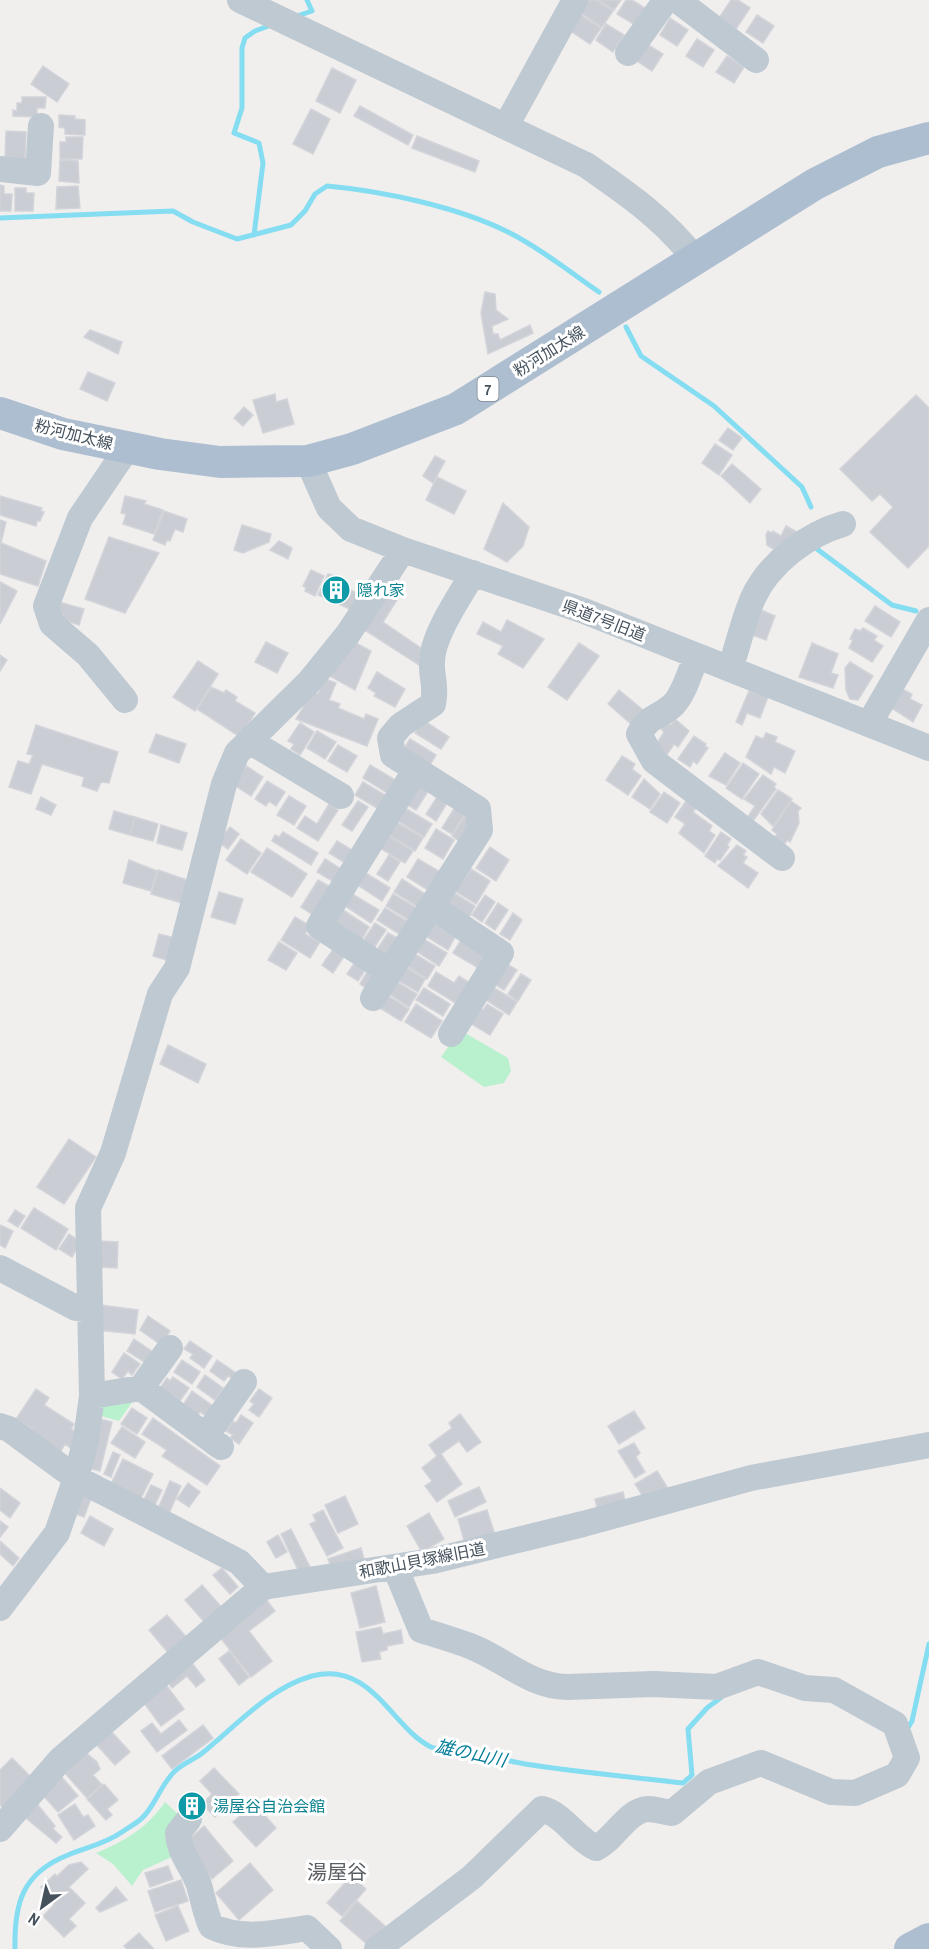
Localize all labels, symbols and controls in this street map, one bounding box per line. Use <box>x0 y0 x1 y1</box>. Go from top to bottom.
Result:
street label: 粉河加太線 <box>509 320 589 382</box>
road number: 7 <box>478 377 498 401</box>
street label: 粉河加太線 <box>33 414 115 454</box>
building icon: 隠れ家 <box>320 574 352 606</box>
place label: 隠れ家 <box>357 579 405 601</box>
street label: 県道7号旧道 <box>559 594 649 646</box>
street label: 和歌山貝塚線旧道 <box>357 1537 487 1583</box>
water label: 雄の山川 <box>433 1733 511 1773</box>
building icon: 湯屋谷自治会館 <box>176 1790 208 1822</box>
place label: 湯屋谷自治会館 <box>213 1795 325 1817</box>
district label: 湯屋谷 <box>307 1858 367 1885</box>
north arrow <box>12 1877 72 1937</box>
text: N <box>24 1908 44 1931</box>

